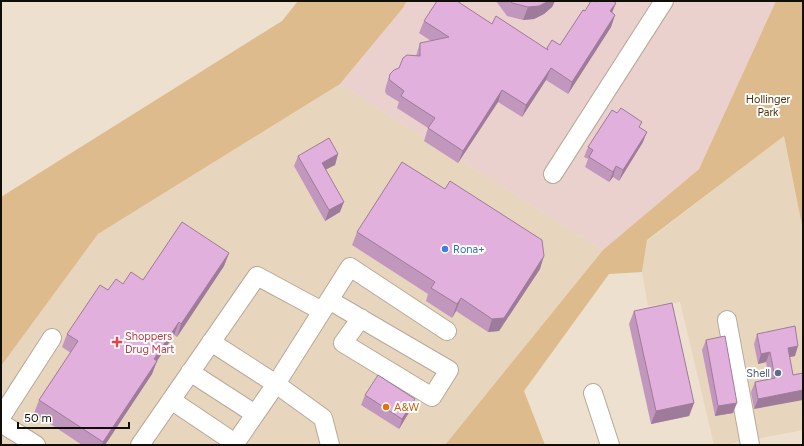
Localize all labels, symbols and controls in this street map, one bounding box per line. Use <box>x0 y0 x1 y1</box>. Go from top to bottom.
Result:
park label: Hollinger Park <box>746 93 790 119</box>
place label: Rona+ <box>453 243 485 256</box>
marker: Rona+ <box>440 244 450 254</box>
place label: Shoppers Drug Mart <box>125 330 174 356</box>
marker: Shoppers Drug Mart <box>112 337 122 347</box>
place label: Shell <box>746 367 770 380</box>
marker: Shell <box>773 368 783 378</box>
place label: A&W <box>394 401 420 414</box>
marker: A&W <box>381 402 391 412</box>
scale bar <box>18 404 129 430</box>
text: 50 m <box>24 411 52 425</box>

